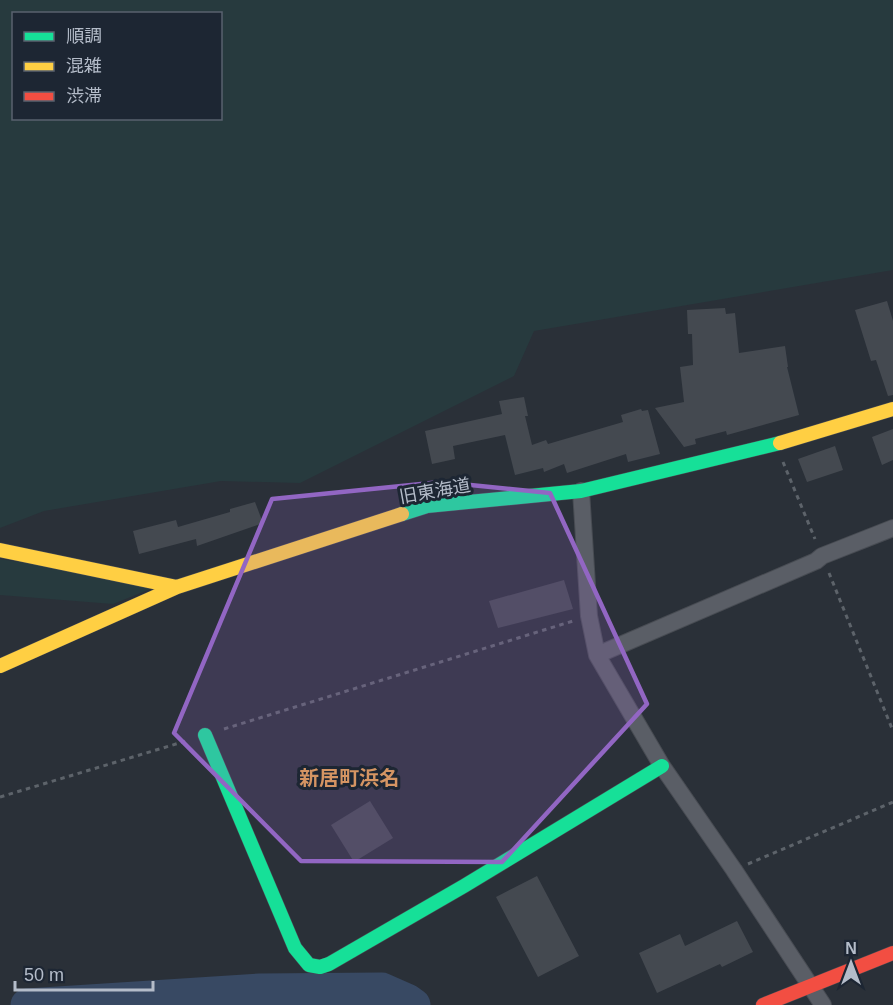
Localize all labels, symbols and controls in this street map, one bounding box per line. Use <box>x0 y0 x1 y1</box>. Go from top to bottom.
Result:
legend <box>12 12 222 120</box>
text: 順調 <box>66 26 102 46</box>
text: 混雑 <box>66 56 102 76</box>
text: 渋滞 <box>66 86 102 106</box>
street label: 旧東海道 <box>398 475 472 507</box>
district label: 新居町浜名 <box>299 767 399 789</box>
north arrow <box>821 933 881 993</box>
text: N <box>845 940 857 957</box>
scale bar <box>15 954 153 992</box>
text: 50 m <box>24 965 64 985</box>

